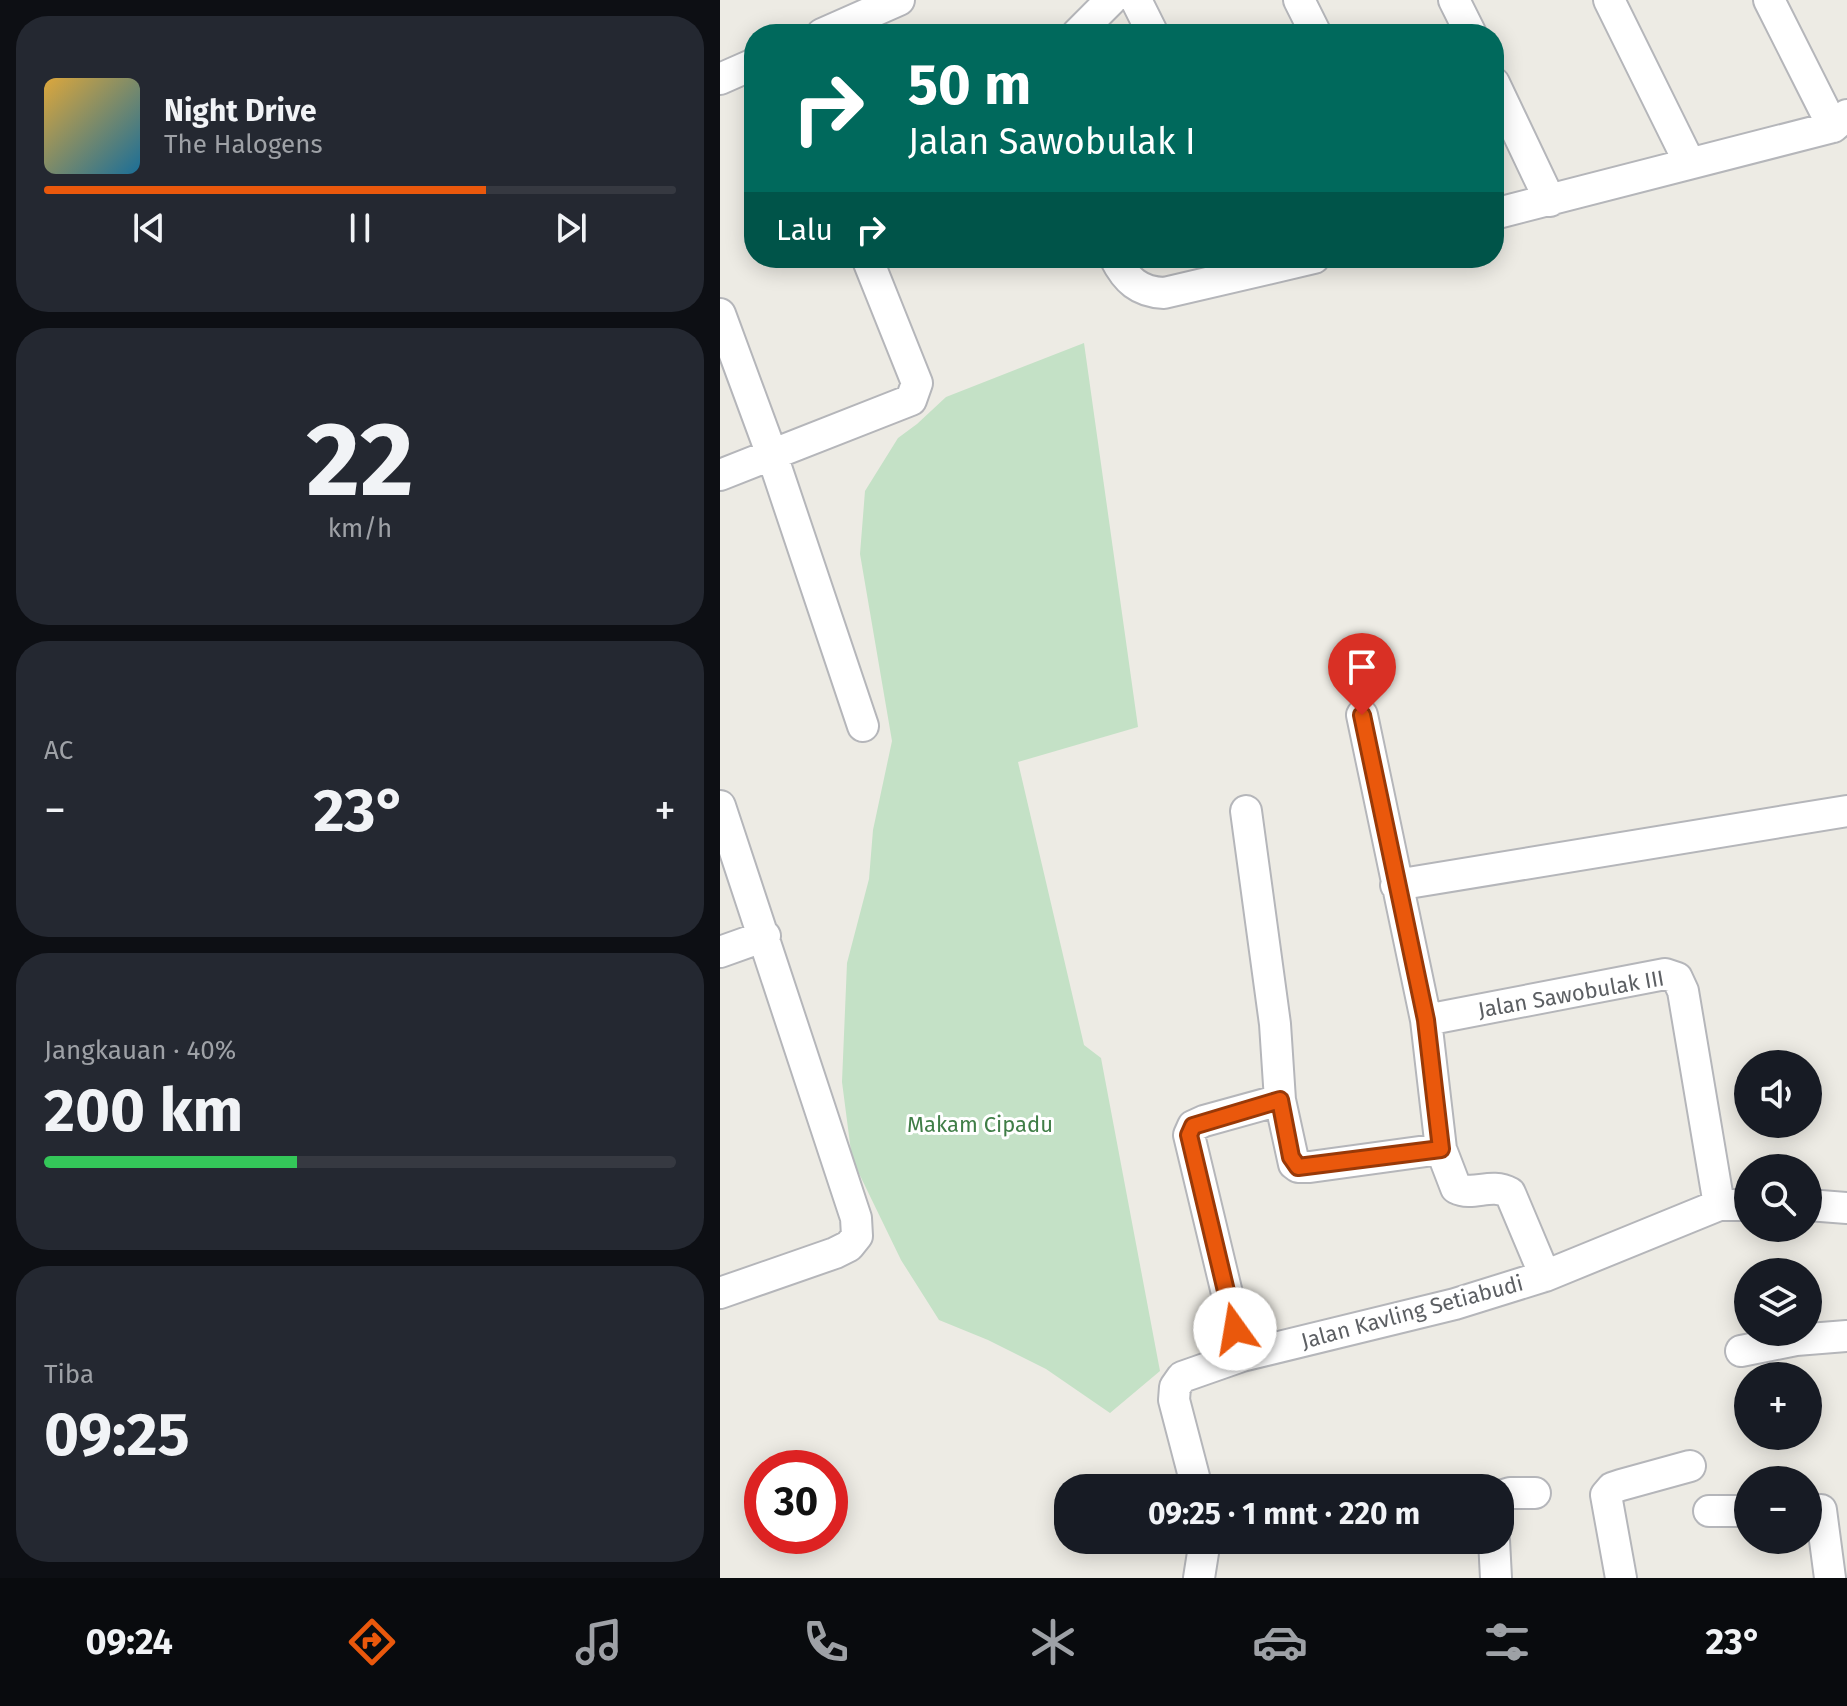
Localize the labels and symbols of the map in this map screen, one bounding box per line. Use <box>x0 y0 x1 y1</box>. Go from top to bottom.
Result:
pin <box>1328 633 1396 715</box>
street label: Jalan Sawobulak III <box>1476 964 1666 1024</box>
park label: Makam Cipadu <box>907 1111 1053 1138</box>
street label: Jalan Kavling Setiabudi <box>1298 1269 1526 1355</box>
position arrow <box>1193 1287 1277 1371</box>
speed limit sign: 30 <box>744 1450 848 1554</box>

